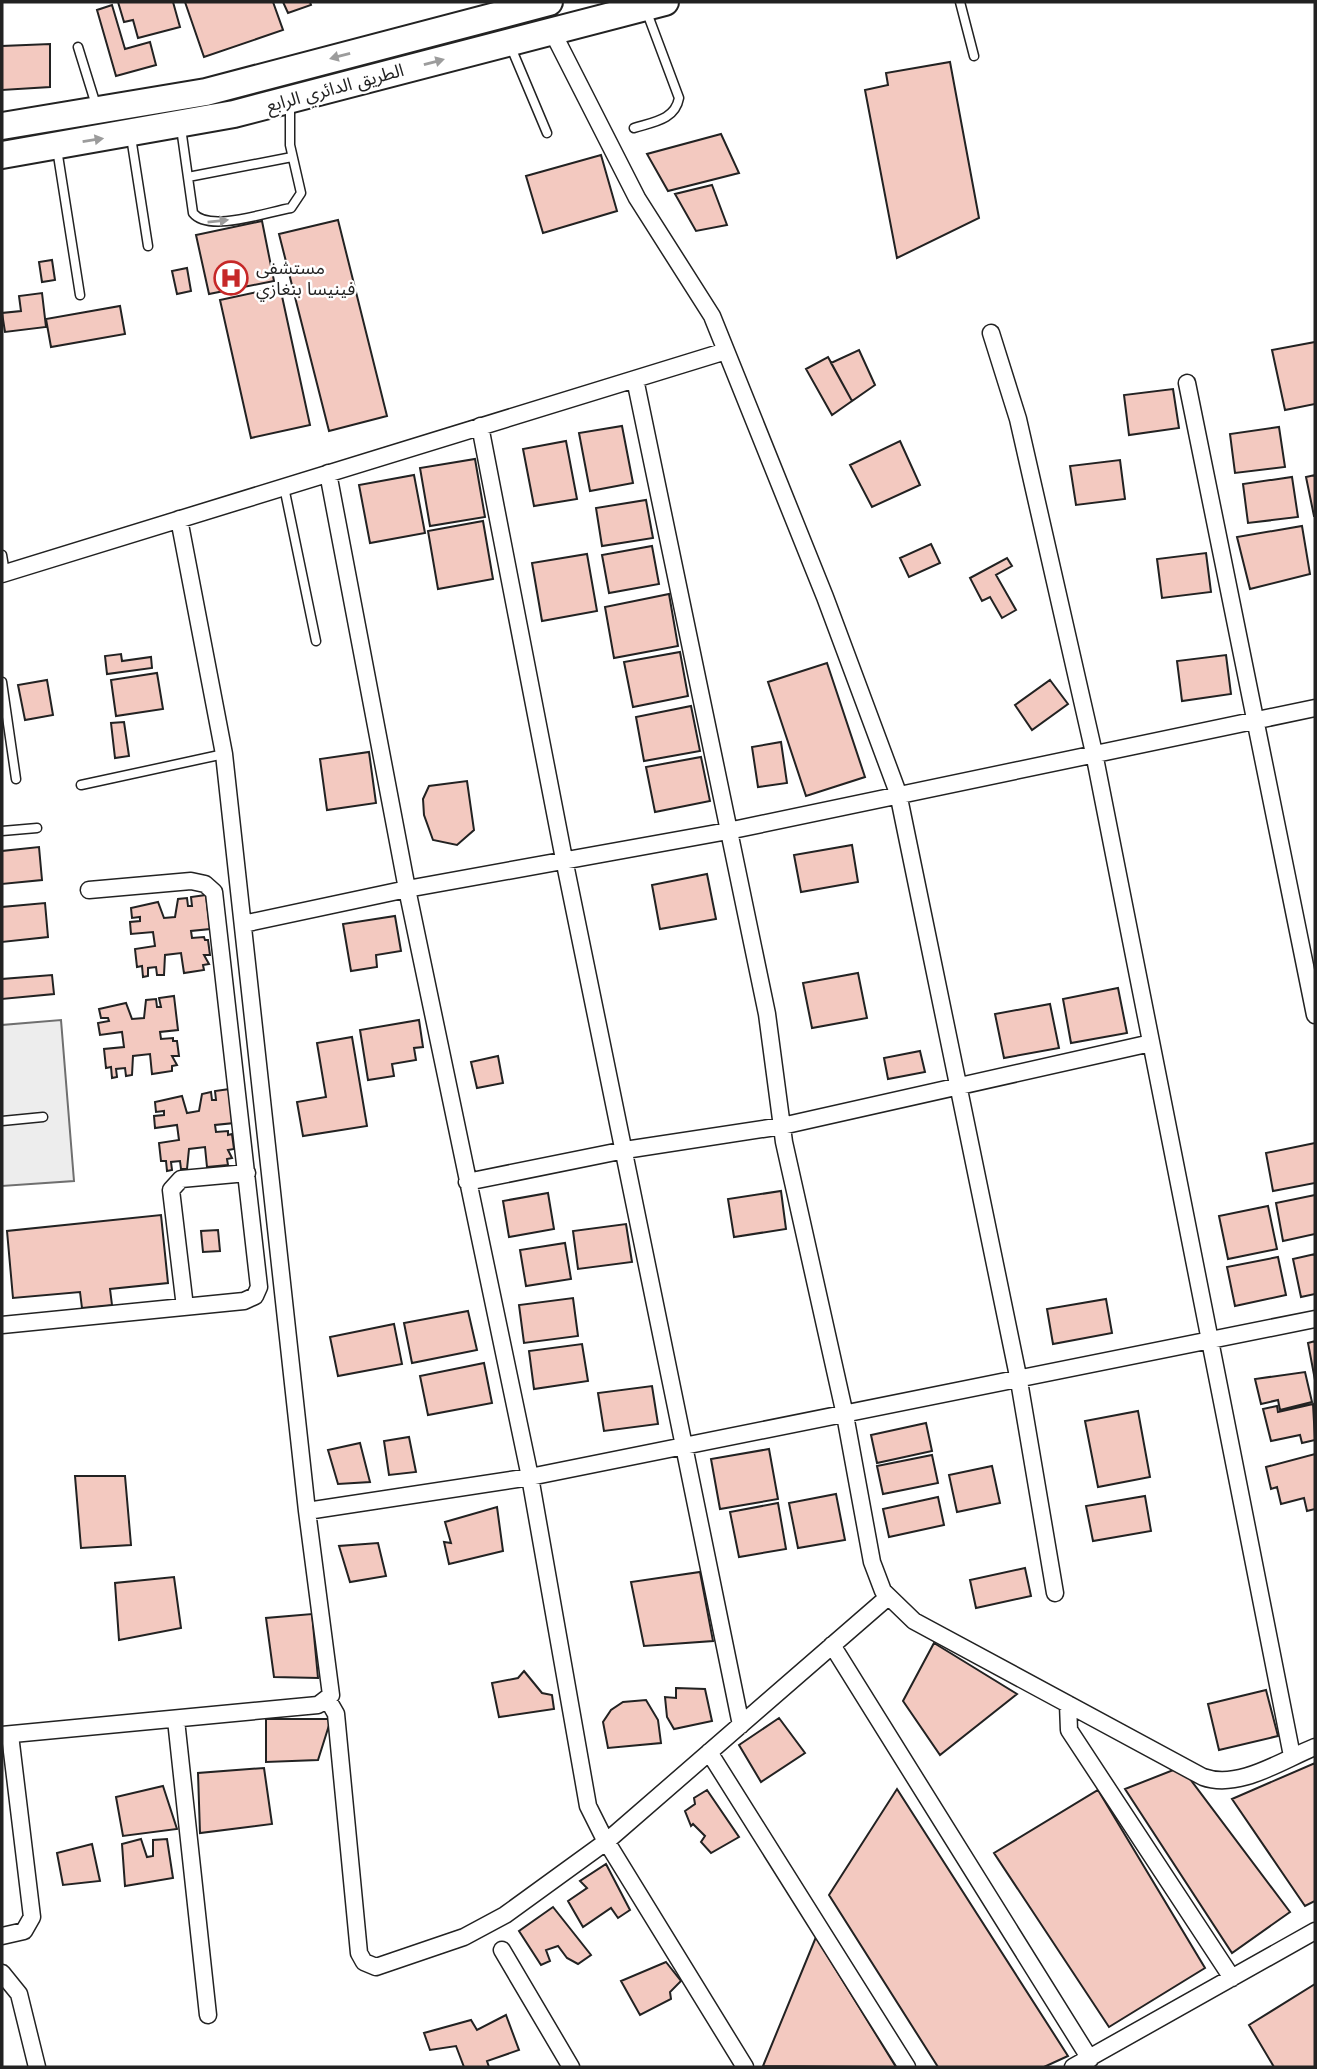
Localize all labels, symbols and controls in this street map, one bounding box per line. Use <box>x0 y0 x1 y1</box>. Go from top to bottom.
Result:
one-way arrow <box>330 52 351 62</box>
one-way arrow <box>423 56 445 67</box>
street label: الطريق الدائري الرابع <box>264 59 407 120</box>
one-way arrow <box>82 134 104 145</box>
one-way arrow <box>207 216 229 227</box>
place label: مستشفى فينيسا بنغازي <box>256 257 355 302</box>
hospital icon: مستشفى فينيسا بنغازي <box>212 259 250 297</box>

